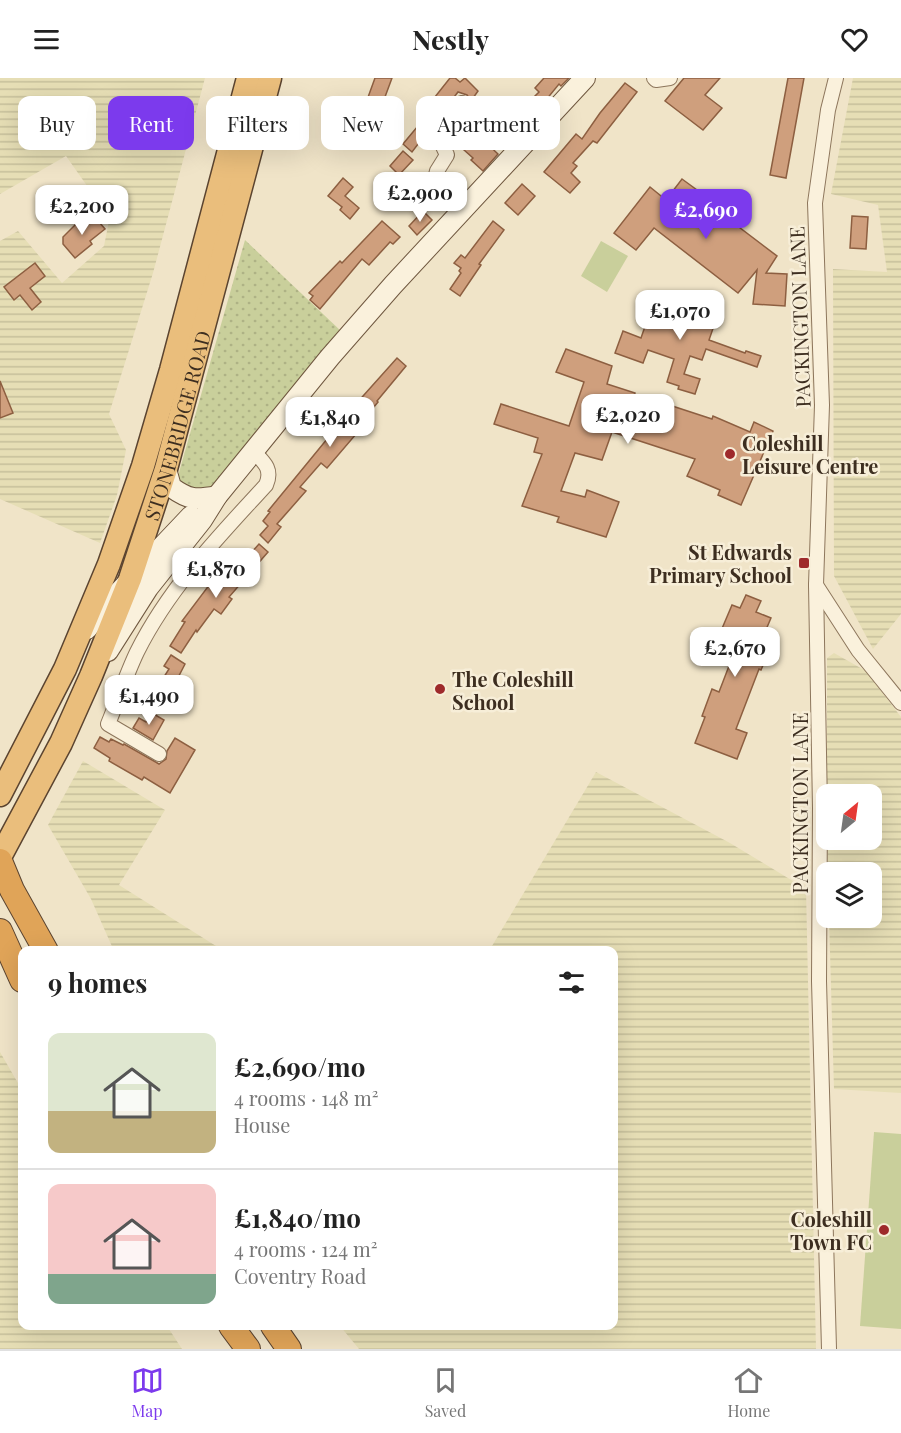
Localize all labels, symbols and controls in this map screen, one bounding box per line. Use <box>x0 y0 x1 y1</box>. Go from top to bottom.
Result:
text: Nestly <box>412 21 489 57</box>
icon: menu <box>30 23 63 56</box>
icon: heart <box>838 23 871 56</box>
chip: Buy <box>18 96 96 150</box>
chip: Rent <box>108 96 194 150</box>
chip: Filters <box>206 96 309 150</box>
chip: New <box>321 96 404 150</box>
chip: Apartment <box>416 96 560 150</box>
pin: £2,900 <box>371 172 469 223</box>
text: £2,900 <box>387 178 453 205</box>
pin: £2,200 <box>33 185 131 236</box>
pin: £2,690 <box>657 189 755 240</box>
text: £2,200 <box>49 191 115 218</box>
text: £2,690 <box>674 195 738 222</box>
street label: PACKINGTON LANE <box>782 226 816 408</box>
pin: £1,070 <box>631 290 729 341</box>
text: £1,070 <box>649 296 711 323</box>
street label: STONEBRIDGE ROAD <box>137 327 216 524</box>
pin: £2,020 <box>579 394 677 445</box>
pin: £1,840 <box>281 397 379 448</box>
text: £2,020 <box>595 400 661 427</box>
text: £1,840 <box>300 403 360 430</box>
place label: Coleshill Leisure Centre <box>742 429 878 479</box>
marker: Coleshill Leisure Centre <box>723 447 737 461</box>
place label: St Edwards Primary School <box>649 538 792 588</box>
pin: £1,870 <box>167 548 265 599</box>
text: £1,870 <box>186 554 246 581</box>
marker: St Edwards Primary School <box>797 556 811 570</box>
pin: £2,670 <box>686 627 784 678</box>
text: £2,670 <box>704 633 766 660</box>
place label: The Coleshill School <box>452 665 574 715</box>
pin: £1,490 <box>100 675 198 726</box>
text: £1,490 <box>119 681 179 708</box>
marker: The Coleshill School <box>433 682 447 696</box>
street label: PACKINGTON LANE <box>786 712 813 894</box>
north arrow <box>816 784 882 850</box>
map controls <box>816 784 882 928</box>
button: layers <box>816 862 882 928</box>
text: 9 homes <box>48 965 147 1000</box>
icon: filters <box>555 966 588 999</box>
text: £2,690/mo <box>234 1049 365 1084</box>
icon: home <box>96 1057 168 1129</box>
text: 4 rooms · 148 m² <box>234 1084 378 1111</box>
text: House <box>234 1111 290 1138</box>
text: £1,840/mo <box>234 1200 361 1235</box>
place label: Coleshill Town FC <box>790 1205 872 1255</box>
icon: home <box>96 1208 168 1280</box>
marker: Coleshill Town FC <box>877 1223 891 1237</box>
text: 4 rooms · 124 m² <box>234 1235 378 1262</box>
text: Coventry Road <box>234 1262 366 1289</box>
tab: Map <box>131 1364 164 1421</box>
tab: Saved <box>425 1364 466 1421</box>
tab: Home <box>728 1364 770 1421</box>

